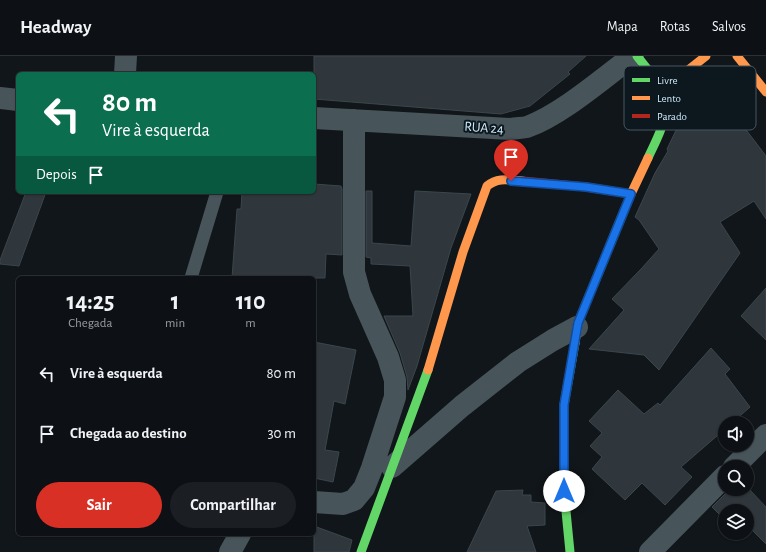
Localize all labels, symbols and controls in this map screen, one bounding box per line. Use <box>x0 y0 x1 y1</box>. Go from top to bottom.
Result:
text: Headway <box>20 18 91 37</box>
text: Mapa <box>607 20 638 34</box>
text: Rotas <box>660 20 690 34</box>
text: Salvos <box>712 20 746 34</box>
legend <box>624 66 756 130</box>
text: Livre <box>657 75 678 86</box>
icon: left <box>36 88 88 140</box>
text: 80 m <box>102 89 157 117</box>
text: Lento <box>657 93 681 104</box>
text: Parado <box>657 111 687 122</box>
street label: RUA 24 <box>464 120 504 136</box>
text: Vire à esquerda <box>102 122 210 140</box>
pin <box>494 140 528 181</box>
icon: arrive <box>500 146 522 168</box>
icon: arrive <box>85 164 107 186</box>
text: Depois <box>36 167 77 182</box>
text: 14:25 <box>67 290 114 314</box>
text: 1 <box>171 290 179 314</box>
text: 110 <box>236 290 265 314</box>
text: Chegada <box>68 317 113 330</box>
text: min <box>165 317 185 330</box>
text: m <box>245 317 256 330</box>
icon: left <box>36 363 58 385</box>
text: Vire à esquerda <box>70 366 163 381</box>
text: 80 m <box>266 366 296 381</box>
map controls <box>718 416 754 540</box>
button: sound <box>718 416 754 452</box>
icon: arrive <box>36 423 58 445</box>
text: Chegada ao destino <box>70 426 187 441</box>
text: 30 m <box>267 426 296 441</box>
button: search <box>718 460 754 496</box>
position arrow <box>543 470 585 512</box>
button: Sair <box>36 482 162 528</box>
button: Compartilhar <box>170 482 296 528</box>
button: layers <box>718 504 754 540</box>

